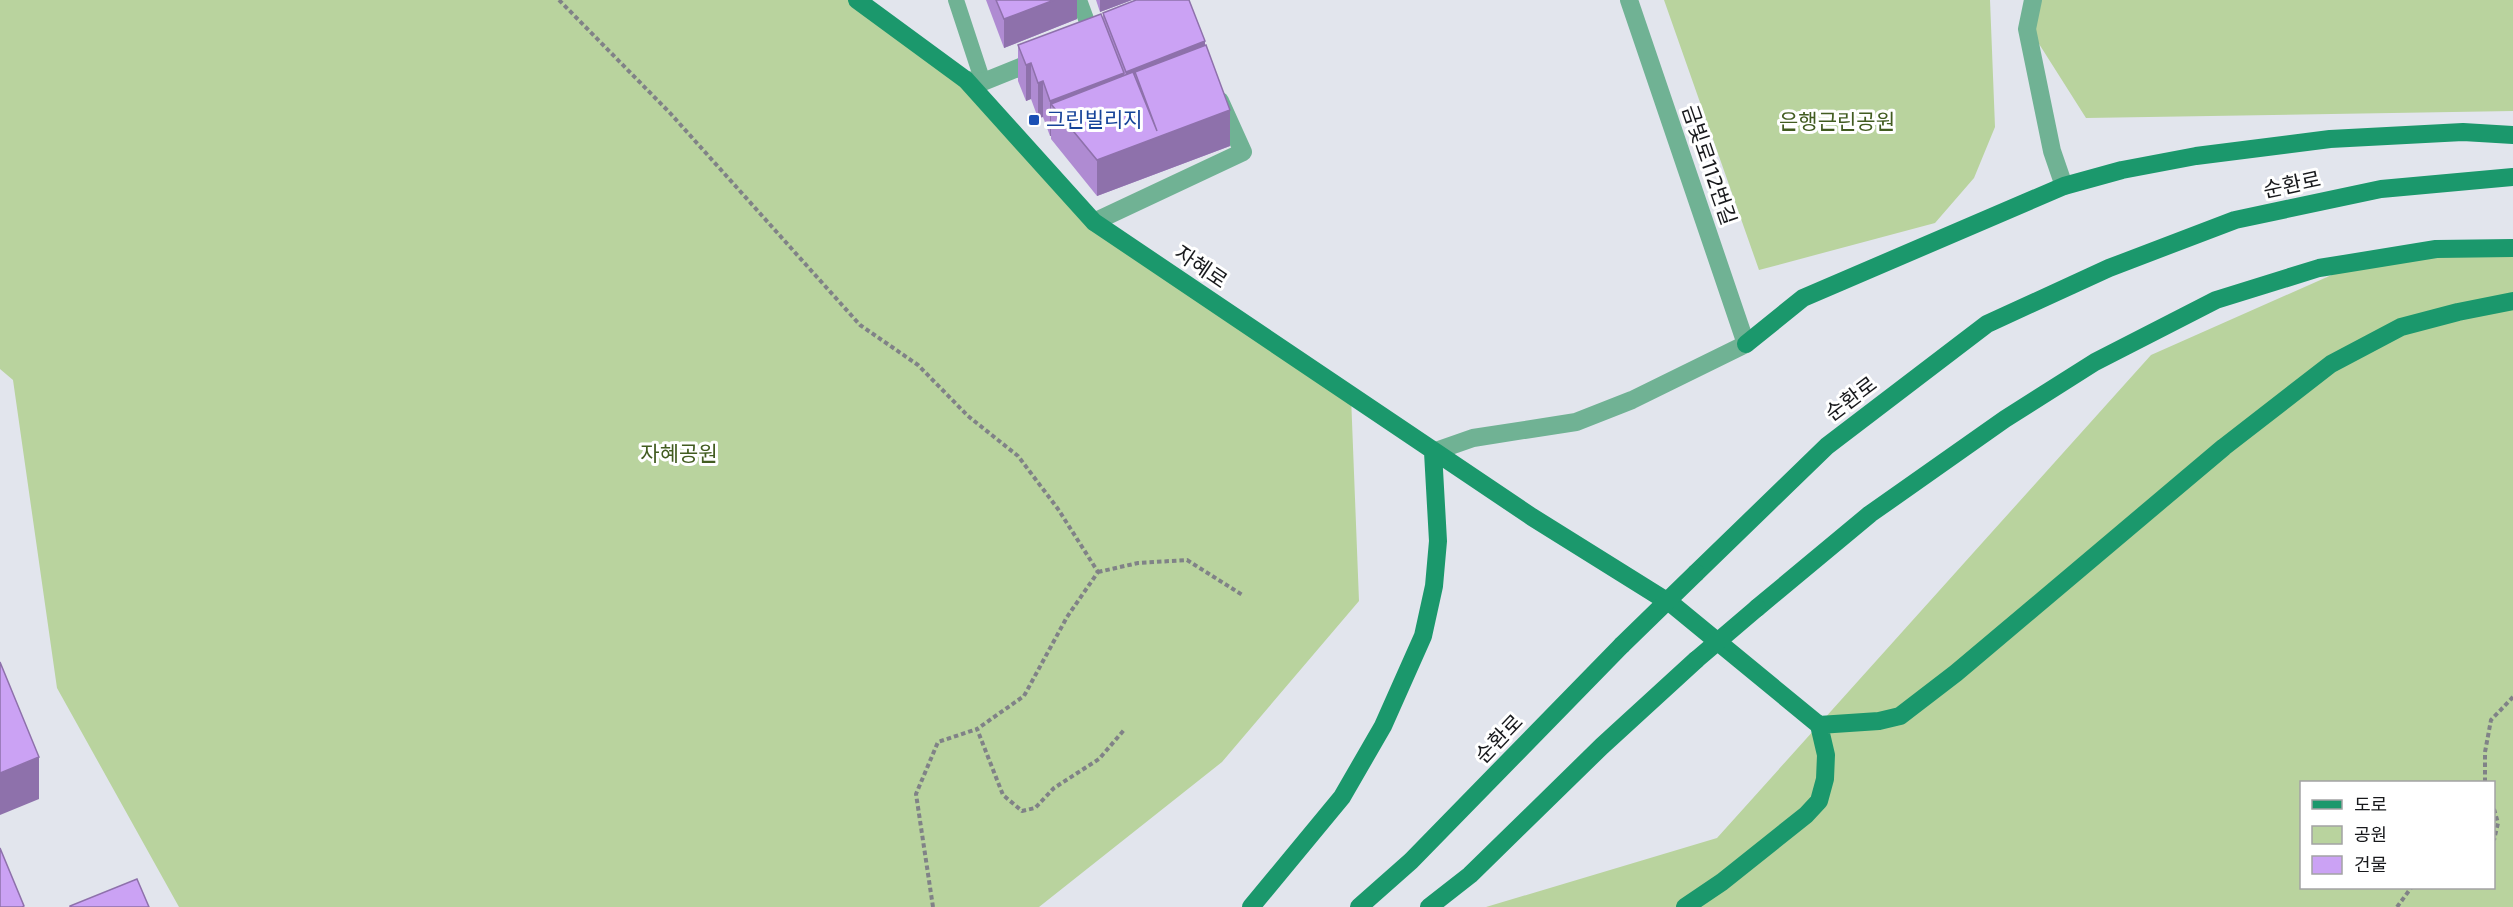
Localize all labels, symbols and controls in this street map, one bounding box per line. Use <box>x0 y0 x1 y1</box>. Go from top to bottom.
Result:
street label: 금빛로112번길 <box>1678 101 1743 228</box>
place label: 그린빌리지 <box>1046 106 1143 131</box>
park label: 은행근린공원 <box>1779 108 1895 133</box>
marker: 그린빌리지 <box>1027 113 1041 127</box>
street label: 순환로 <box>2261 165 2323 202</box>
street label: 자혜로 <box>1171 239 1233 292</box>
street label: 순환로 <box>1819 370 1881 425</box>
park label: 자혜공원 <box>640 440 718 465</box>
street label: 순환로 <box>1469 708 1527 767</box>
legend <box>2300 781 2495 889</box>
text: 도로 <box>2354 793 2387 815</box>
text: 공원 <box>2354 823 2387 845</box>
text: 건물 <box>2354 853 2387 875</box>

